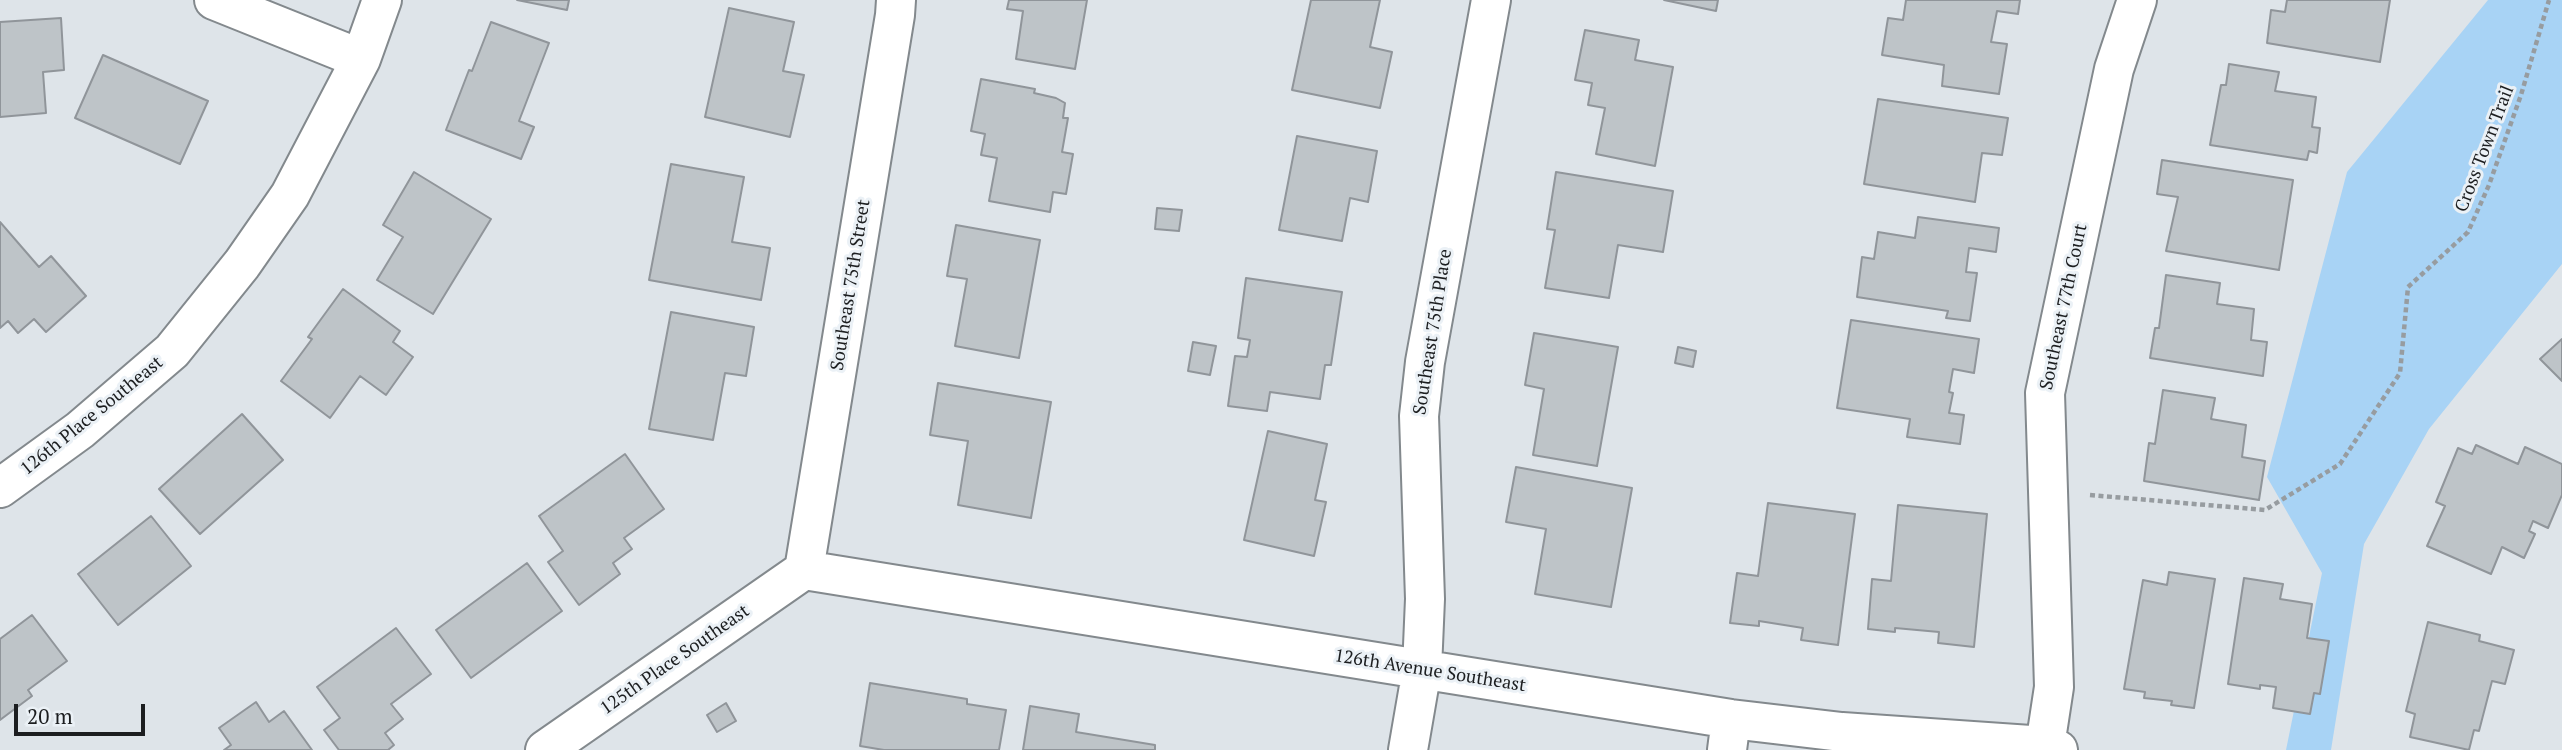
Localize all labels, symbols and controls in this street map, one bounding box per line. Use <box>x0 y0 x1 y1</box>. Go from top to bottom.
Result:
street label: Cross Town Trail <box>2451 83 2519 215</box>
street label: Southeast 75th Street <box>827 198 875 372</box>
street label: Southeast 77th Court <box>2036 222 2092 392</box>
street label: Southeast 75th Place <box>1409 248 1457 416</box>
street label: 126th Place Southeast <box>16 352 168 480</box>
street label: 125th Place Southeast <box>596 600 754 720</box>
street label: 126th Avenue Southeast <box>1333 645 1527 697</box>
scale bar <box>18 690 149 734</box>
text: 20 m <box>27 702 73 730</box>

